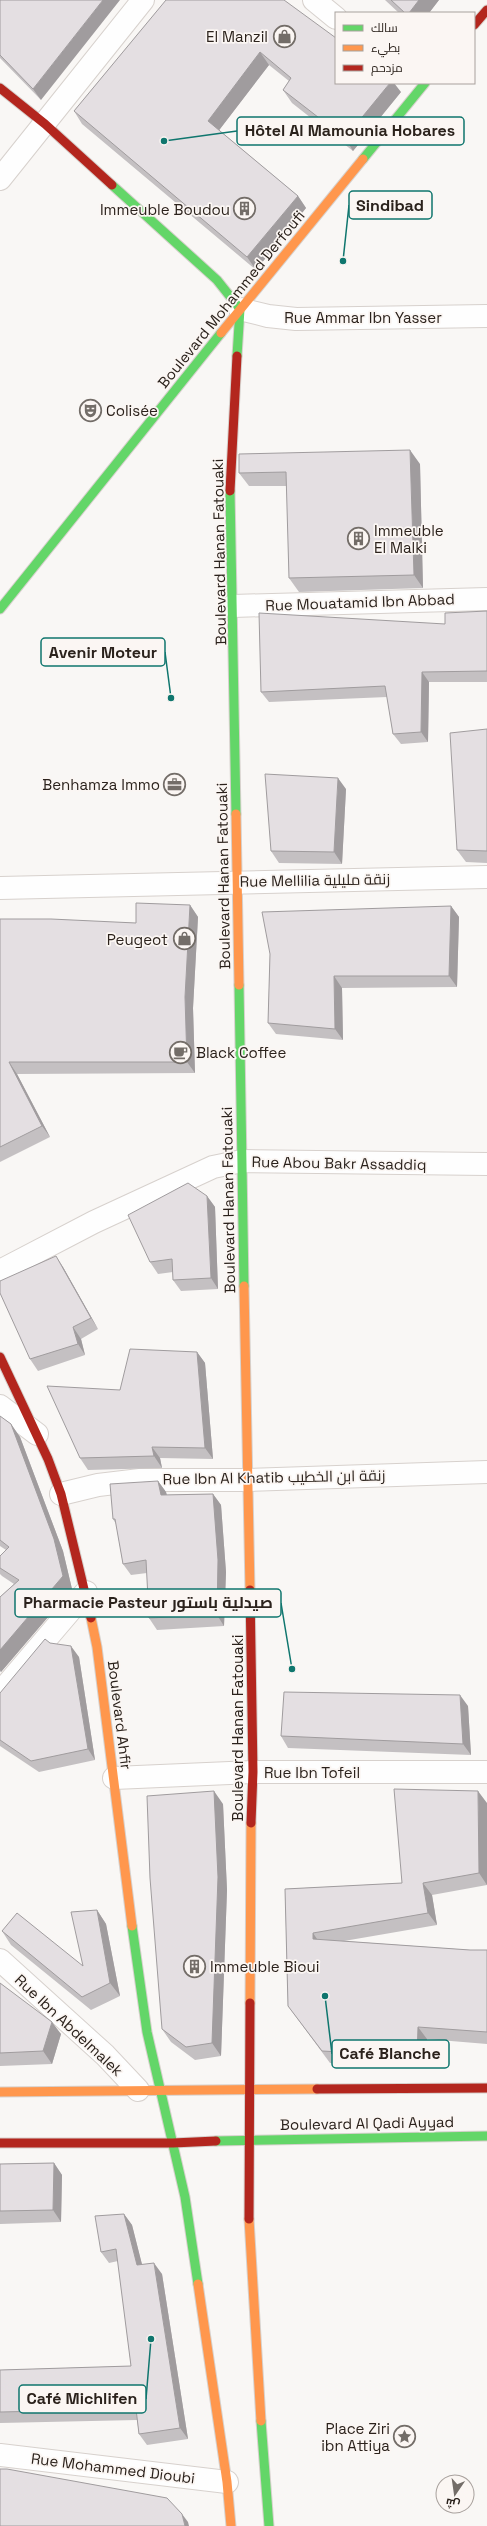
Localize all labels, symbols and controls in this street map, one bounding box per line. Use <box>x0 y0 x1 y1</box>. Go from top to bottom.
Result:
legend <box>335 12 475 84</box>
text: سالك <box>371 20 398 36</box>
shop icon: El Manzil <box>271 23 297 49</box>
place label: El Manzil <box>206 27 268 46</box>
text: بطيء <box>371 40 400 58</box>
text: مزدحم <box>371 60 403 76</box>
callout: Hôtel Al Mamounia Hobares <box>237 117 464 145</box>
text: Hôtel Al Mamounia Hobares <box>245 120 455 141</box>
callout: Sindibad <box>349 191 432 219</box>
text: Sindibad <box>356 195 424 216</box>
building icon: Immeuble Boudou <box>232 196 258 222</box>
place label: Immeuble Boudou <box>100 200 230 219</box>
street label: Boulevard Mohammed Derfoufi <box>153 206 309 392</box>
street label: Rue Ammar Ibn Yasser <box>284 308 442 327</box>
theatre icon: Colisée <box>78 397 104 423</box>
place label: Colisée <box>106 401 158 420</box>
street label: Boulevard Hanan Fatouaki <box>208 458 230 646</box>
place label: Immeuble El Malki <box>374 521 444 557</box>
building icon: Immeuble El Malki <box>346 526 372 552</box>
street label: Rue Mouatamid Ibn Abbad <box>265 589 455 615</box>
callout: Avenir Moteur <box>41 638 165 666</box>
text: Avenir Moteur <box>49 642 157 663</box>
office icon: Benhamza Immo <box>162 771 188 797</box>
place label: Benhamza Immo <box>42 775 160 794</box>
street label: Boulevard Hanan Fatouaki <box>212 782 234 970</box>
street label: Rue Mellilia زنقة مليلية <box>240 869 390 891</box>
shop icon: Peugeot <box>171 926 197 952</box>
place label: Peugeot <box>107 930 168 949</box>
cafe icon: Black Coffee <box>168 1039 194 1065</box>
place label: Black Coffee <box>196 1043 286 1062</box>
street label: Boulevard Hanan Fatouaki <box>217 1106 239 1294</box>
street label: Rue Abou Bakr Assaddiq <box>251 1152 427 1174</box>
street label: Rue Ibn Al Khatib زنقة ابن الخطيب <box>163 1466 386 1489</box>
callout: Pharmacie Pasteur صيدلية باستور <box>15 1589 281 1617</box>
text: Pharmacie Pasteur صيدلية باستور <box>23 1592 273 1613</box>
street label: Boulevard Hanan Fatouaki <box>228 1635 247 1821</box>
street label: Boulevard Ahfir <box>104 1659 136 1771</box>
street label: Rue Ibn Tofeil <box>264 1763 360 1782</box>
building icon: Immeuble Bioui <box>182 1953 208 1979</box>
place label: Immeuble Bioui <box>210 1957 319 1976</box>
street label: Rue Ibn Abdelmalek <box>11 1970 127 2080</box>
callout: Café Blanche <box>332 2040 449 2068</box>
text: Café Blanche <box>339 2043 441 2064</box>
street label: Boulevard Al Qadi Ayyad <box>280 2112 454 2134</box>
callout: Café Michlifen <box>19 2385 146 2413</box>
text: Café Michlifen <box>27 2388 137 2409</box>
place label: Place Ziri ibn Attiya <box>321 2419 390 2455</box>
place icon: Place Ziri ibn Attiya <box>392 2424 418 2450</box>
street label: Rue Mohammed Dioubi <box>30 2449 196 2487</box>
north arrow <box>435 2474 475 2514</box>
text: ش <box>444 2495 461 2512</box>

